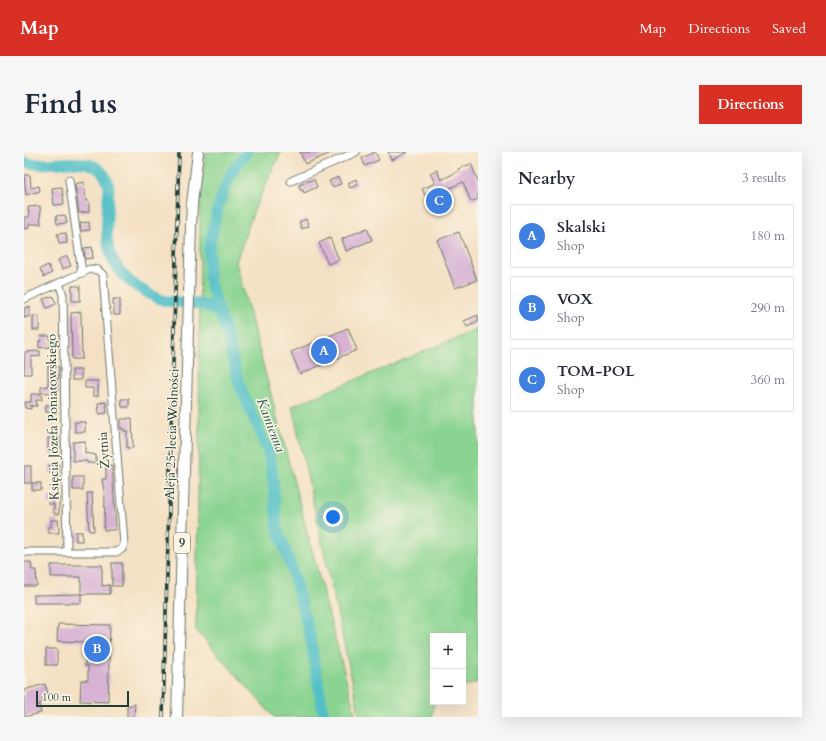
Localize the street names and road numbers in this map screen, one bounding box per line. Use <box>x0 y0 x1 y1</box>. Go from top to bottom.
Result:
street label: Księcia Józefa Poniatowskiego <box>43 334 63 500</box>
street label: Aleja 25-lecia Wolności <box>161 368 183 500</box>
street label: Żytnia <box>94 431 114 469</box>
road number: 9 <box>174 533 190 553</box>

